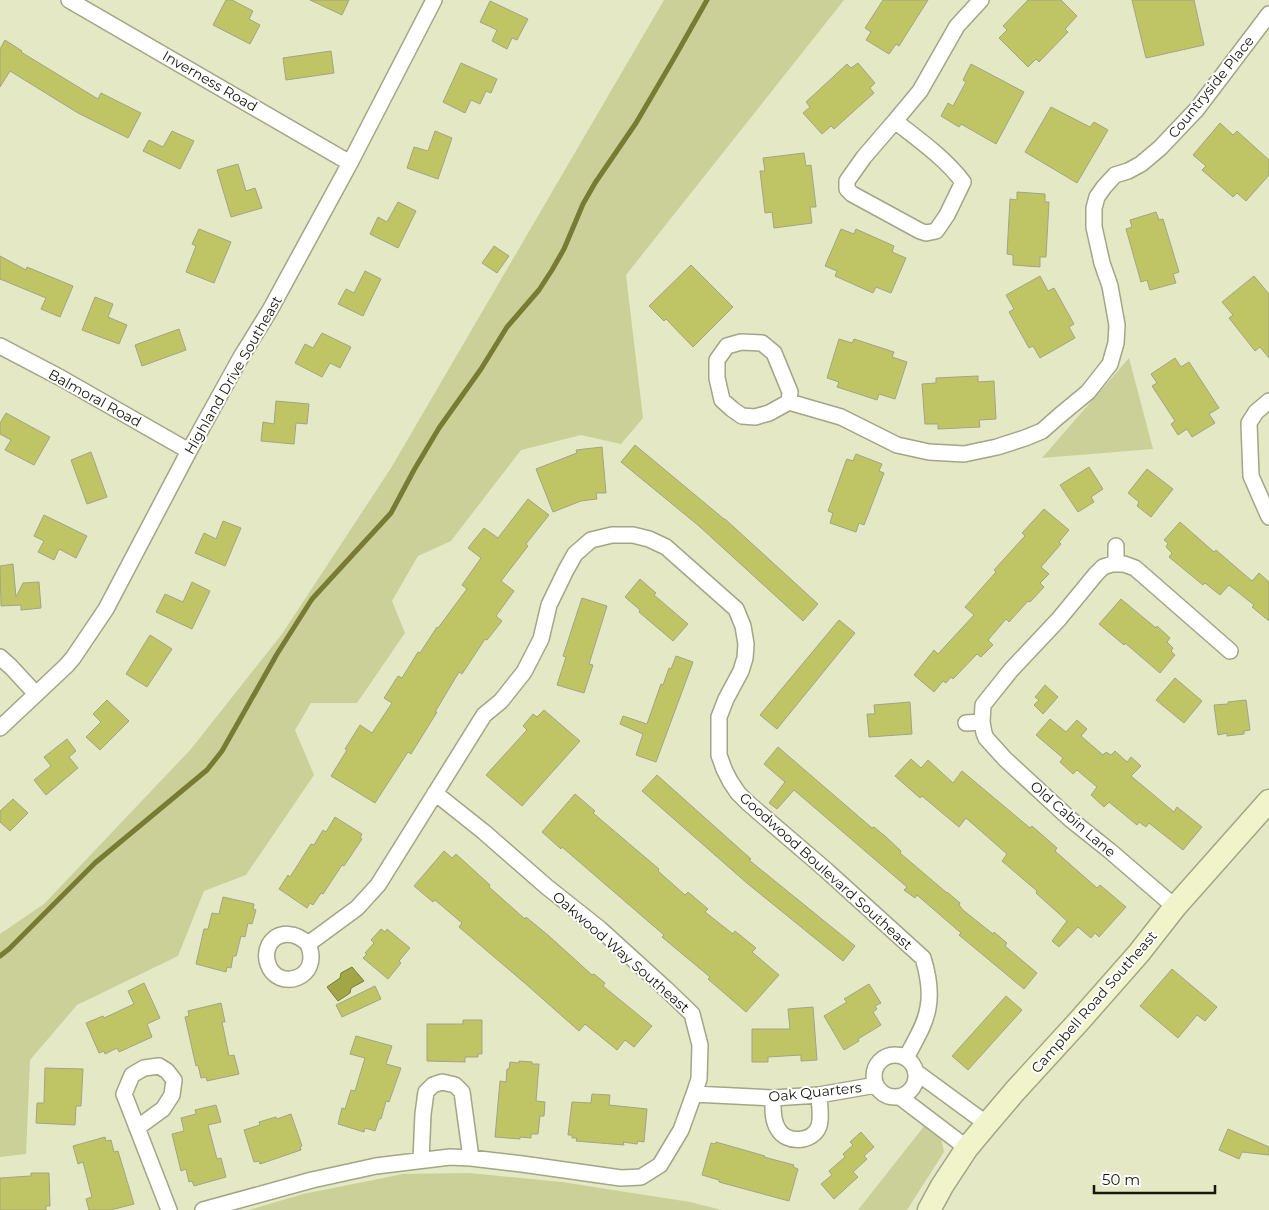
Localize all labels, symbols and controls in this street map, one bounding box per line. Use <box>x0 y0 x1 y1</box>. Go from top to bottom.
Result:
street label: Countryside Place <box>1164 32 1258 142</box>
street label: Inverness Road <box>159 47 261 115</box>
street label: Highland Drive Southeast <box>180 292 286 458</box>
street label: Balmoral Road <box>45 365 145 431</box>
street label: Old Cabin Lane <box>1027 777 1119 861</box>
street label: Goodwood Boulevard Southeast <box>736 788 916 954</box>
street label: Oakwood Way Southeast <box>549 888 693 1017</box>
street label: Campbell Road Southeast <box>1027 927 1161 1077</box>
street label: Oak Quarters <box>768 1078 863 1106</box>
scale bar <box>1094 1162 1215 1194</box>
text: 50 m <box>1102 1170 1140 1189</box>

